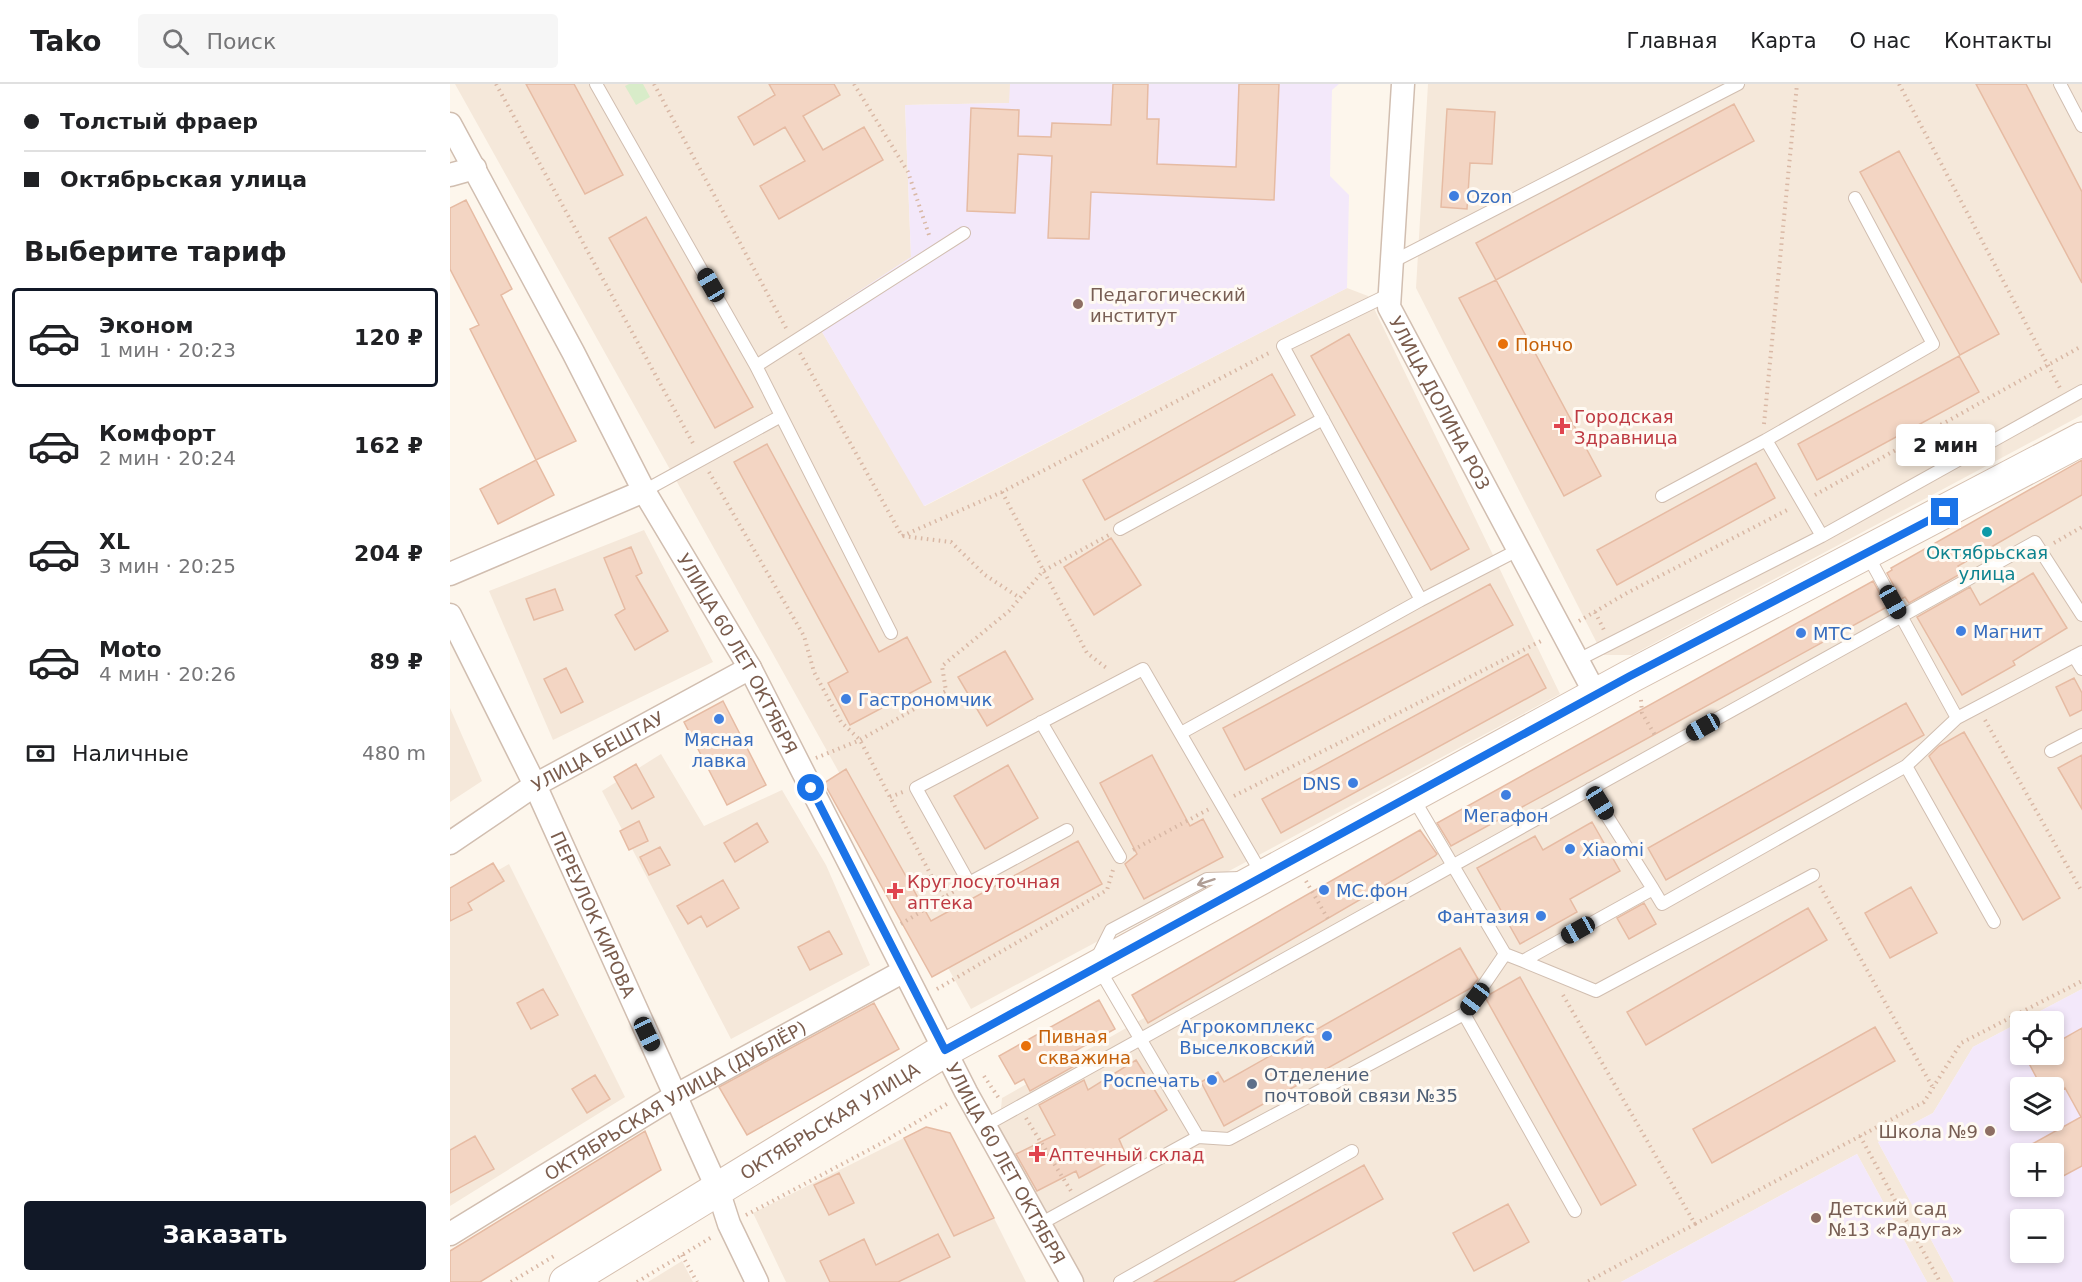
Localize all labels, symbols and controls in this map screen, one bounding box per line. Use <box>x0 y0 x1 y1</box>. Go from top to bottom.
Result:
search box <box>138 14 558 68</box>
text: Tako <box>30 25 102 58</box>
icon: search <box>159 25 192 58</box>
text: Поиск <box>207 29 276 54</box>
text: Главная <box>1627 29 1717 53</box>
text: Карта <box>1750 29 1817 53</box>
text: О нас <box>1850 29 1911 53</box>
text: Контакты <box>1944 29 2052 53</box>
text: Толстый фраер <box>60 109 258 134</box>
text: Октябрьская улица <box>60 167 307 192</box>
place label: Ozon <box>1466 186 1512 207</box>
marker: Ozon <box>1447 189 1461 203</box>
text: Выберите тариф <box>24 236 287 267</box>
car <box>694 265 728 305</box>
place label: Педагогический институт <box>1090 284 1246 326</box>
marker: Педагогический институт <box>1071 297 1085 311</box>
icon: car <box>27 311 81 365</box>
street label: УЛИЦА ДОЛИНА РОЗ <box>1385 312 1495 493</box>
text: Эконом <box>99 313 194 338</box>
text: 120 ₽ <box>354 325 423 350</box>
place label: Пончо <box>1515 334 1573 355</box>
marker: Пончо <box>1496 337 1510 351</box>
text: 1 мин · 20:23 <box>99 338 236 362</box>
place label: Городская Здравница <box>1574 406 1678 448</box>
icon: car <box>27 419 81 473</box>
marker: Городская Здравница <box>1555 419 1569 433</box>
text: Комфорт <box>99 421 216 446</box>
callout: 2 мин <box>1896 425 1994 467</box>
text: 162 ₽ <box>354 433 423 458</box>
text: 2 мин <box>1913 433 1978 457</box>
text: 2 мин · 20:24 <box>99 446 236 470</box>
route end <box>1931 498 1958 525</box>
marker: Октябрьская улица <box>1980 525 1994 539</box>
icon: car <box>27 527 81 581</box>
text: XL <box>99 529 130 554</box>
text: 204 ₽ <box>354 541 423 566</box>
place label: Октябрьская улица <box>1926 542 2048 584</box>
street label: УЛИЦА 60 ЛЕТ ОКТЯБРЯ <box>673 550 802 757</box>
text: 3 мин · 20:25 <box>99 554 236 578</box>
car <box>1876 582 1910 622</box>
place label: Магнит <box>1973 621 2043 642</box>
place label: МТС <box>1813 623 1852 644</box>
marker: Магнит <box>1954 624 1968 638</box>
marker: МТС <box>1794 626 1808 640</box>
icon: car <box>27 635 81 689</box>
text: Moto <box>99 637 162 662</box>
text: 89 ₽ <box>369 649 423 674</box>
text: 4 мин · 20:26 <box>99 662 236 686</box>
place label: Гастрономчик <box>858 689 993 710</box>
marker: Гастрономчик <box>839 692 853 706</box>
street label: УЛИЦА БЕШТАУ <box>528 707 667 795</box>
car <box>1683 710 1723 744</box>
marker: Мясная лавка <box>712 712 726 726</box>
place label: Мясная лавка <box>684 729 754 771</box>
icon: cash <box>24 737 57 770</box>
text: Наличные <box>72 741 189 766</box>
text: 480 m <box>362 741 426 765</box>
place label: DNS <box>1302 773 1341 794</box>
route start <box>797 774 824 801</box>
marker: DNS <box>1346 776 1360 790</box>
car <box>1583 783 1617 823</box>
marker: Мегафон <box>1499 788 1513 802</box>
place label: Мегафон <box>1463 805 1549 826</box>
street label: ПЕРЕУЛОК КИРОВА <box>547 828 640 1001</box>
place label: Xiaomi <box>1582 839 1644 860</box>
marker: Xiaomi <box>1563 842 1577 856</box>
place label: Круглосуточная аптека <box>907 871 1060 913</box>
one-way arrow <box>1197 877 1215 888</box>
place label: МС.фон <box>1336 880 1408 901</box>
marker: МС.фон <box>1317 883 1331 897</box>
marker: Круглосуточная аптека <box>888 884 902 898</box>
place label: Фантазия <box>1437 906 1529 927</box>
marker: Фантазия <box>1534 909 1548 923</box>
car <box>1558 913 1598 947</box>
car <box>1457 979 1493 1019</box>
map controls <box>2010 1011 2064 1263</box>
button: locate <box>2010 1011 2064 1065</box>
car <box>631 1014 663 1054</box>
street label: ОКТЯБРЬСКАЯ УЛИЦА (ДУБЛЁР) <box>540 1016 810 1184</box>
place label: Агрокомплекс Выселковский <box>1179 1016 1315 1058</box>
place label: Пивная скважина <box>1038 1026 1131 1068</box>
marker: Агрокомплекс Выселковский <box>1320 1029 1334 1043</box>
marker: Пивная скважина <box>1019 1039 1033 1053</box>
street label: ОКТЯБРЬСКАЯ УЛИЦА <box>736 1058 924 1183</box>
street label: УЛИЦА 60 ЛЕТ ОКТЯБРЯ <box>942 1059 1070 1267</box>
place label: Отделение почтовой связи №35 <box>1264 1064 1458 1106</box>
place label: Роспечать <box>1103 1070 1200 1091</box>
marker: Роспечать <box>1205 1073 1219 1087</box>
marker: Отделение почтовой связи №35 <box>1245 1077 1259 1091</box>
button: layers <box>2010 1077 2064 1131</box>
place label: Школа №9 <box>1878 1121 1978 1142</box>
marker: Школа №9 <box>1983 1124 1997 1138</box>
button: + <box>2010 1143 2064 1197</box>
place label: Аптечный склад <box>1049 1144 1204 1165</box>
marker: Аптечный склад <box>1030 1147 1044 1161</box>
place label: Детский сад №13 «Радуга» <box>1828 1198 1963 1240</box>
button: Заказать <box>24 1201 426 1270</box>
button: − <box>2010 1209 2064 1263</box>
marker: Детский сад №13 «Радуга» <box>1809 1211 1823 1225</box>

